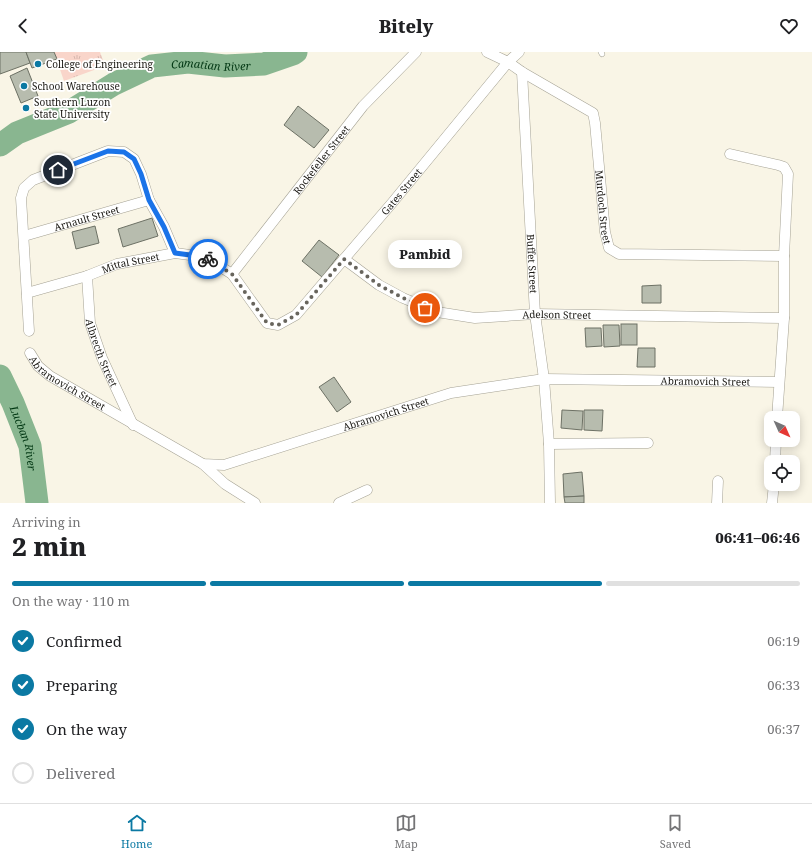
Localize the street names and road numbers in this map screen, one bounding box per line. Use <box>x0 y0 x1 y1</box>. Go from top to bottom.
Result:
street label: Rockefeller Street <box>290 122 353 197</box>
street label: Gates Street <box>378 165 425 218</box>
street label: Murdoch Street <box>592 169 615 246</box>
street label: Arnault Street <box>52 202 121 234</box>
street label: Buffet Street <box>524 234 541 294</box>
street label: Mittal Street <box>99 249 161 276</box>
street label: Adelson Street <box>522 307 592 322</box>
street label: Albrecth Street <box>83 319 121 389</box>
street label: Abramovich Street <box>26 353 108 414</box>
street label: Abramovich Street <box>661 373 751 389</box>
street label: Abramovich Street <box>341 393 431 434</box>

